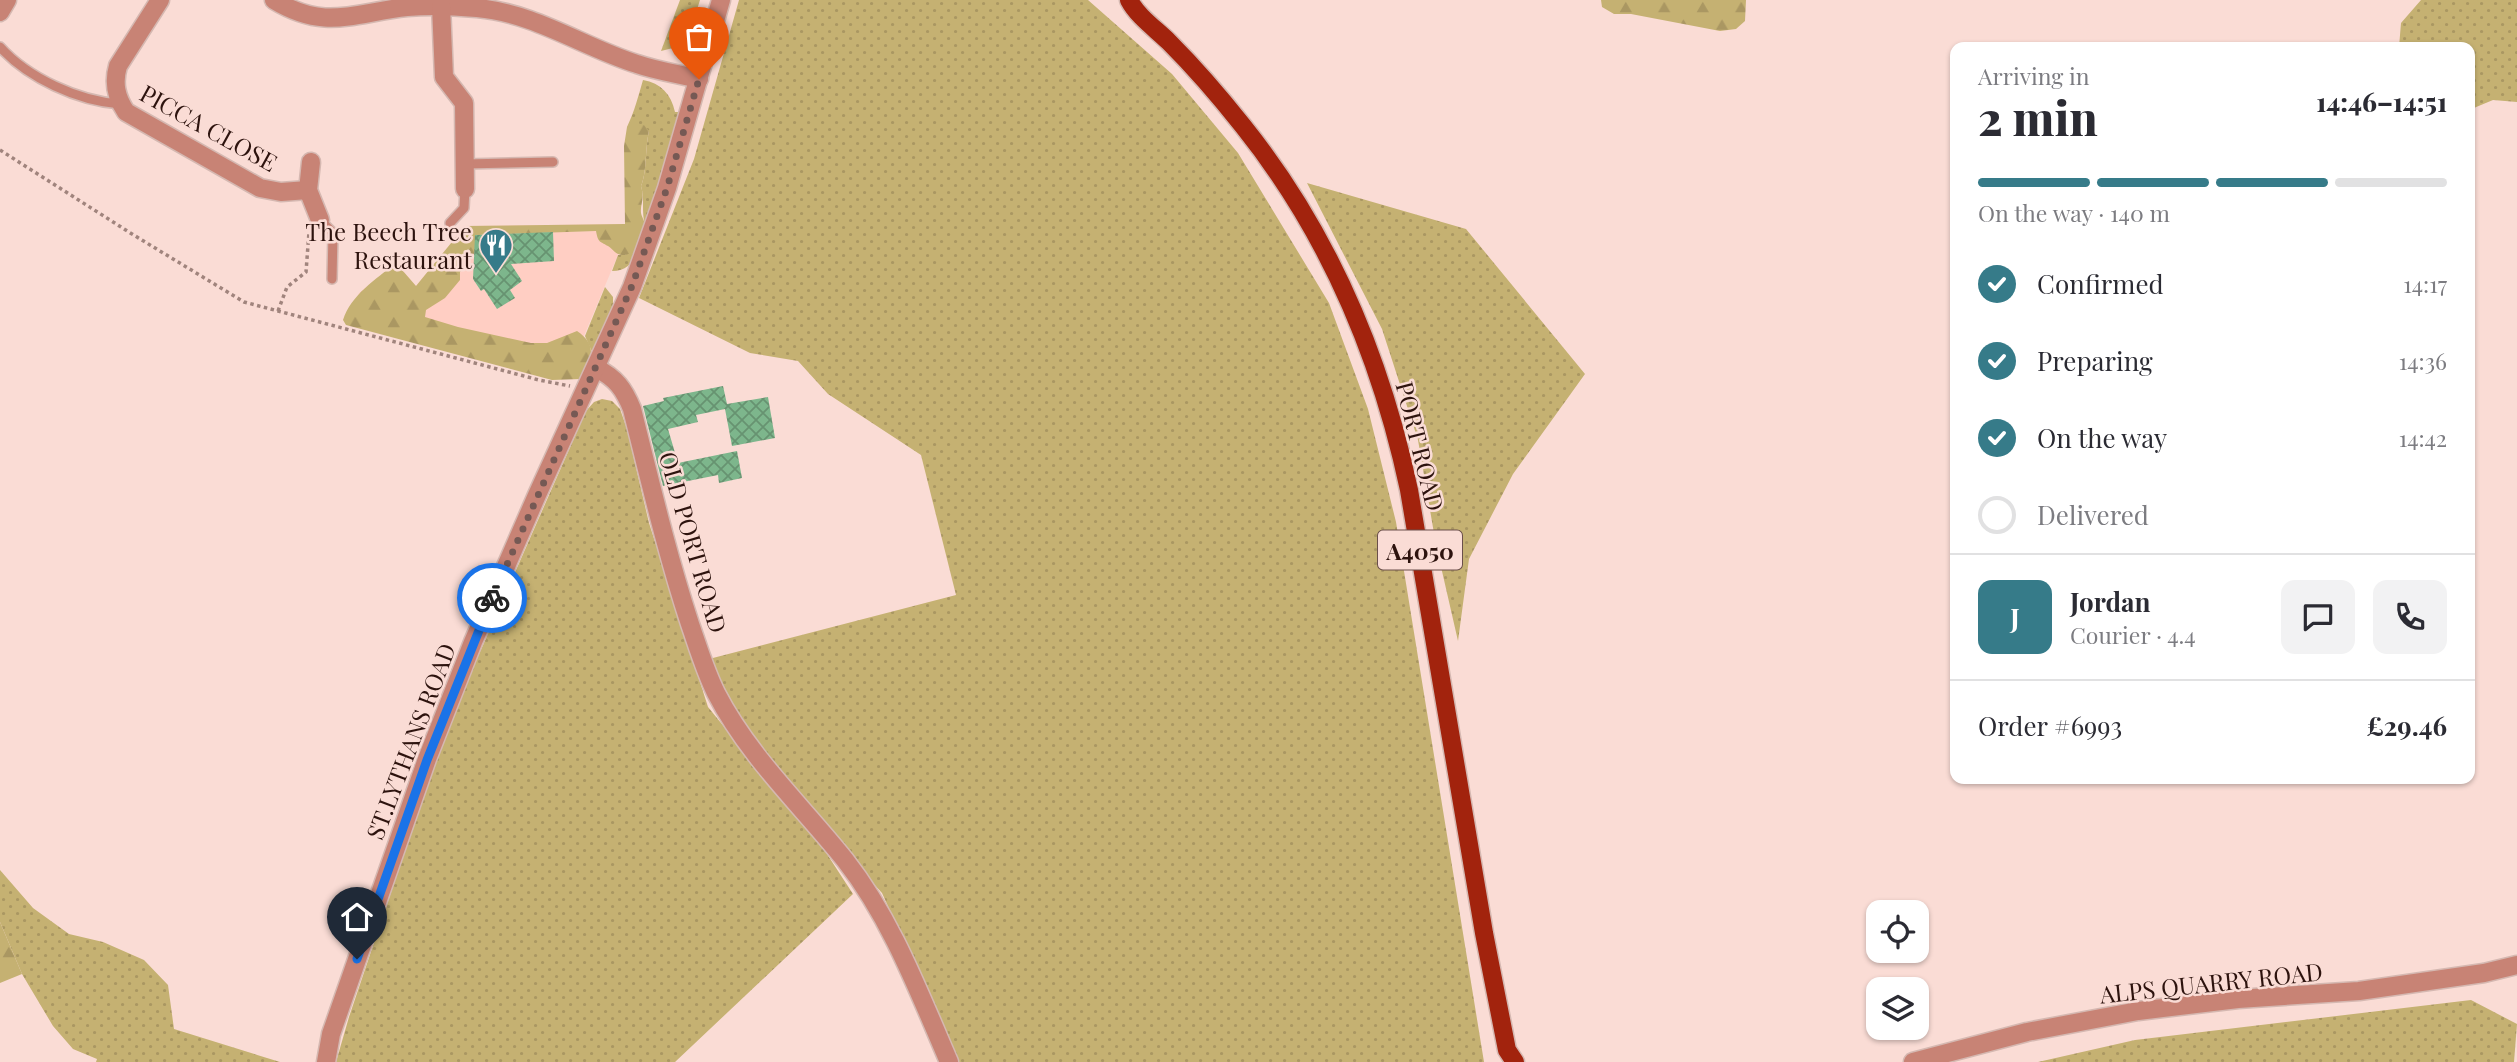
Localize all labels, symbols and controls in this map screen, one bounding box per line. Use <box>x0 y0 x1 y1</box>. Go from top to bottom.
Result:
pin <box>669 7 729 79</box>
icon: bag <box>680 18 718 56</box>
text: Arriving in <box>1978 60 2090 91</box>
street label: PICCA CLOSE <box>135 76 283 178</box>
text: 14:46–14:51 <box>2316 84 2447 119</box>
text: 2 min <box>1978 86 2098 148</box>
text: On the way · 140 m <box>1978 197 2170 228</box>
place label: The Beech Tree Restaurant <box>305 215 472 275</box>
restaurant icon: The Beech Tree Restaurant <box>477 226 515 275</box>
icon: check <box>1978 265 2016 303</box>
text: Confirmed <box>2037 266 2164 301</box>
text: 14:17 <box>2403 268 2447 299</box>
icon: check <box>1978 342 2016 380</box>
text: Preparing <box>2037 343 2153 378</box>
text: 14:36 <box>2399 345 2447 376</box>
street label: PORT ROAD <box>1389 378 1453 514</box>
icon: check <box>1978 419 2016 457</box>
text: On the way <box>2037 420 2167 455</box>
text: 14:42 <box>2399 422 2447 453</box>
street label: OLD PORT ROAD <box>653 448 735 636</box>
text: Delivered <box>2037 497 2149 532</box>
road number: A4050 <box>1378 530 1462 570</box>
courier <box>457 563 527 633</box>
icon: bike <box>473 579 511 617</box>
button: chat <box>2281 580 2355 654</box>
button: phone <box>2373 580 2447 654</box>
text: Jordan <box>2070 584 2150 619</box>
text: J <box>2010 600 2020 635</box>
text: Courier · 4.4 <box>2070 619 2196 650</box>
street label: ST.LYTHANS ROAD <box>358 638 462 844</box>
text: Order #6993 <box>1978 708 2122 743</box>
text: £29.46 <box>2367 708 2447 743</box>
pin <box>327 887 387 959</box>
icon: home <box>338 898 376 936</box>
map controls <box>1866 900 1929 1040</box>
button: locate <box>1866 900 1929 963</box>
street label: ALPS QUARRY ROAD <box>2097 954 2324 1010</box>
button: layers <box>1866 977 1929 1040</box>

